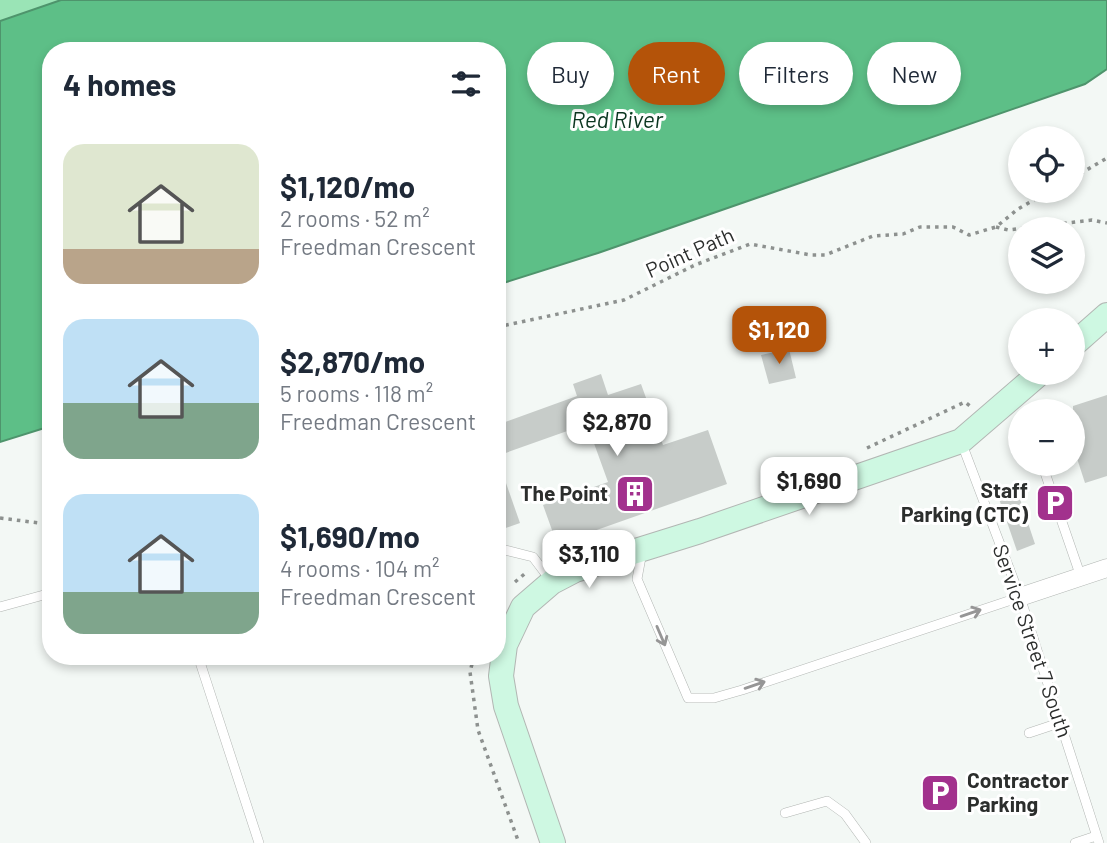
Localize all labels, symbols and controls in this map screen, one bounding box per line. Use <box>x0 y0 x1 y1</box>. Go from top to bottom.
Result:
chip: Buy <box>527 42 614 105</box>
chip: Rent <box>628 42 725 105</box>
chip: Filters <box>739 42 853 105</box>
chip: New <box>867 42 961 105</box>
icon: filters <box>447 65 485 103</box>
text: 4 homes <box>63 66 176 102</box>
water label: Red River <box>571 105 664 133</box>
map controls <box>1008 126 1085 476</box>
button: locate <box>1008 126 1085 203</box>
text: $1,120/mo <box>280 168 415 204</box>
icon: home <box>119 172 203 256</box>
text: 2 rooms · 52 m² <box>280 204 430 232</box>
button: layers <box>1008 217 1085 294</box>
street label: Point Path <box>641 221 737 282</box>
text: Freedman Crescent <box>280 232 476 260</box>
pin: $1,120 <box>722 306 836 366</box>
button: + <box>1008 308 1085 385</box>
text: $1,120 <box>748 315 810 343</box>
text: $2,870/mo <box>280 343 425 379</box>
icon: home <box>119 347 203 431</box>
text: 5 rooms · 118 m² <box>280 379 433 407</box>
pin: $2,870 <box>560 398 674 458</box>
button: − <box>1008 399 1085 476</box>
text: Freedman Crescent <box>280 407 476 435</box>
text: $2,870 <box>582 407 652 435</box>
pin: $1,690 <box>752 458 866 517</box>
text: $1,690 <box>776 466 842 494</box>
building icon: The Point <box>614 473 656 515</box>
place label: Staff Parking (CTC) <box>901 477 1029 526</box>
place label: The Point <box>520 480 608 505</box>
parking icon: Staff Parking (CTC) <box>1034 482 1076 524</box>
text: $1,690/mo <box>280 518 420 554</box>
icon: home <box>119 522 203 606</box>
pin: $3,110 <box>532 530 646 590</box>
text: $3,110 <box>558 539 620 567</box>
street label: Service Street 7 South <box>989 541 1078 740</box>
text: 4 rooms · 104 m² <box>280 554 440 582</box>
text: Freedman Crescent <box>280 582 476 610</box>
one-way arrow <box>959 606 981 618</box>
one-way arrow <box>656 625 669 647</box>
one-way arrow <box>743 678 765 691</box>
place label: Contractor Parking <box>967 767 1069 816</box>
parking icon: Contractor Parking <box>919 772 961 814</box>

